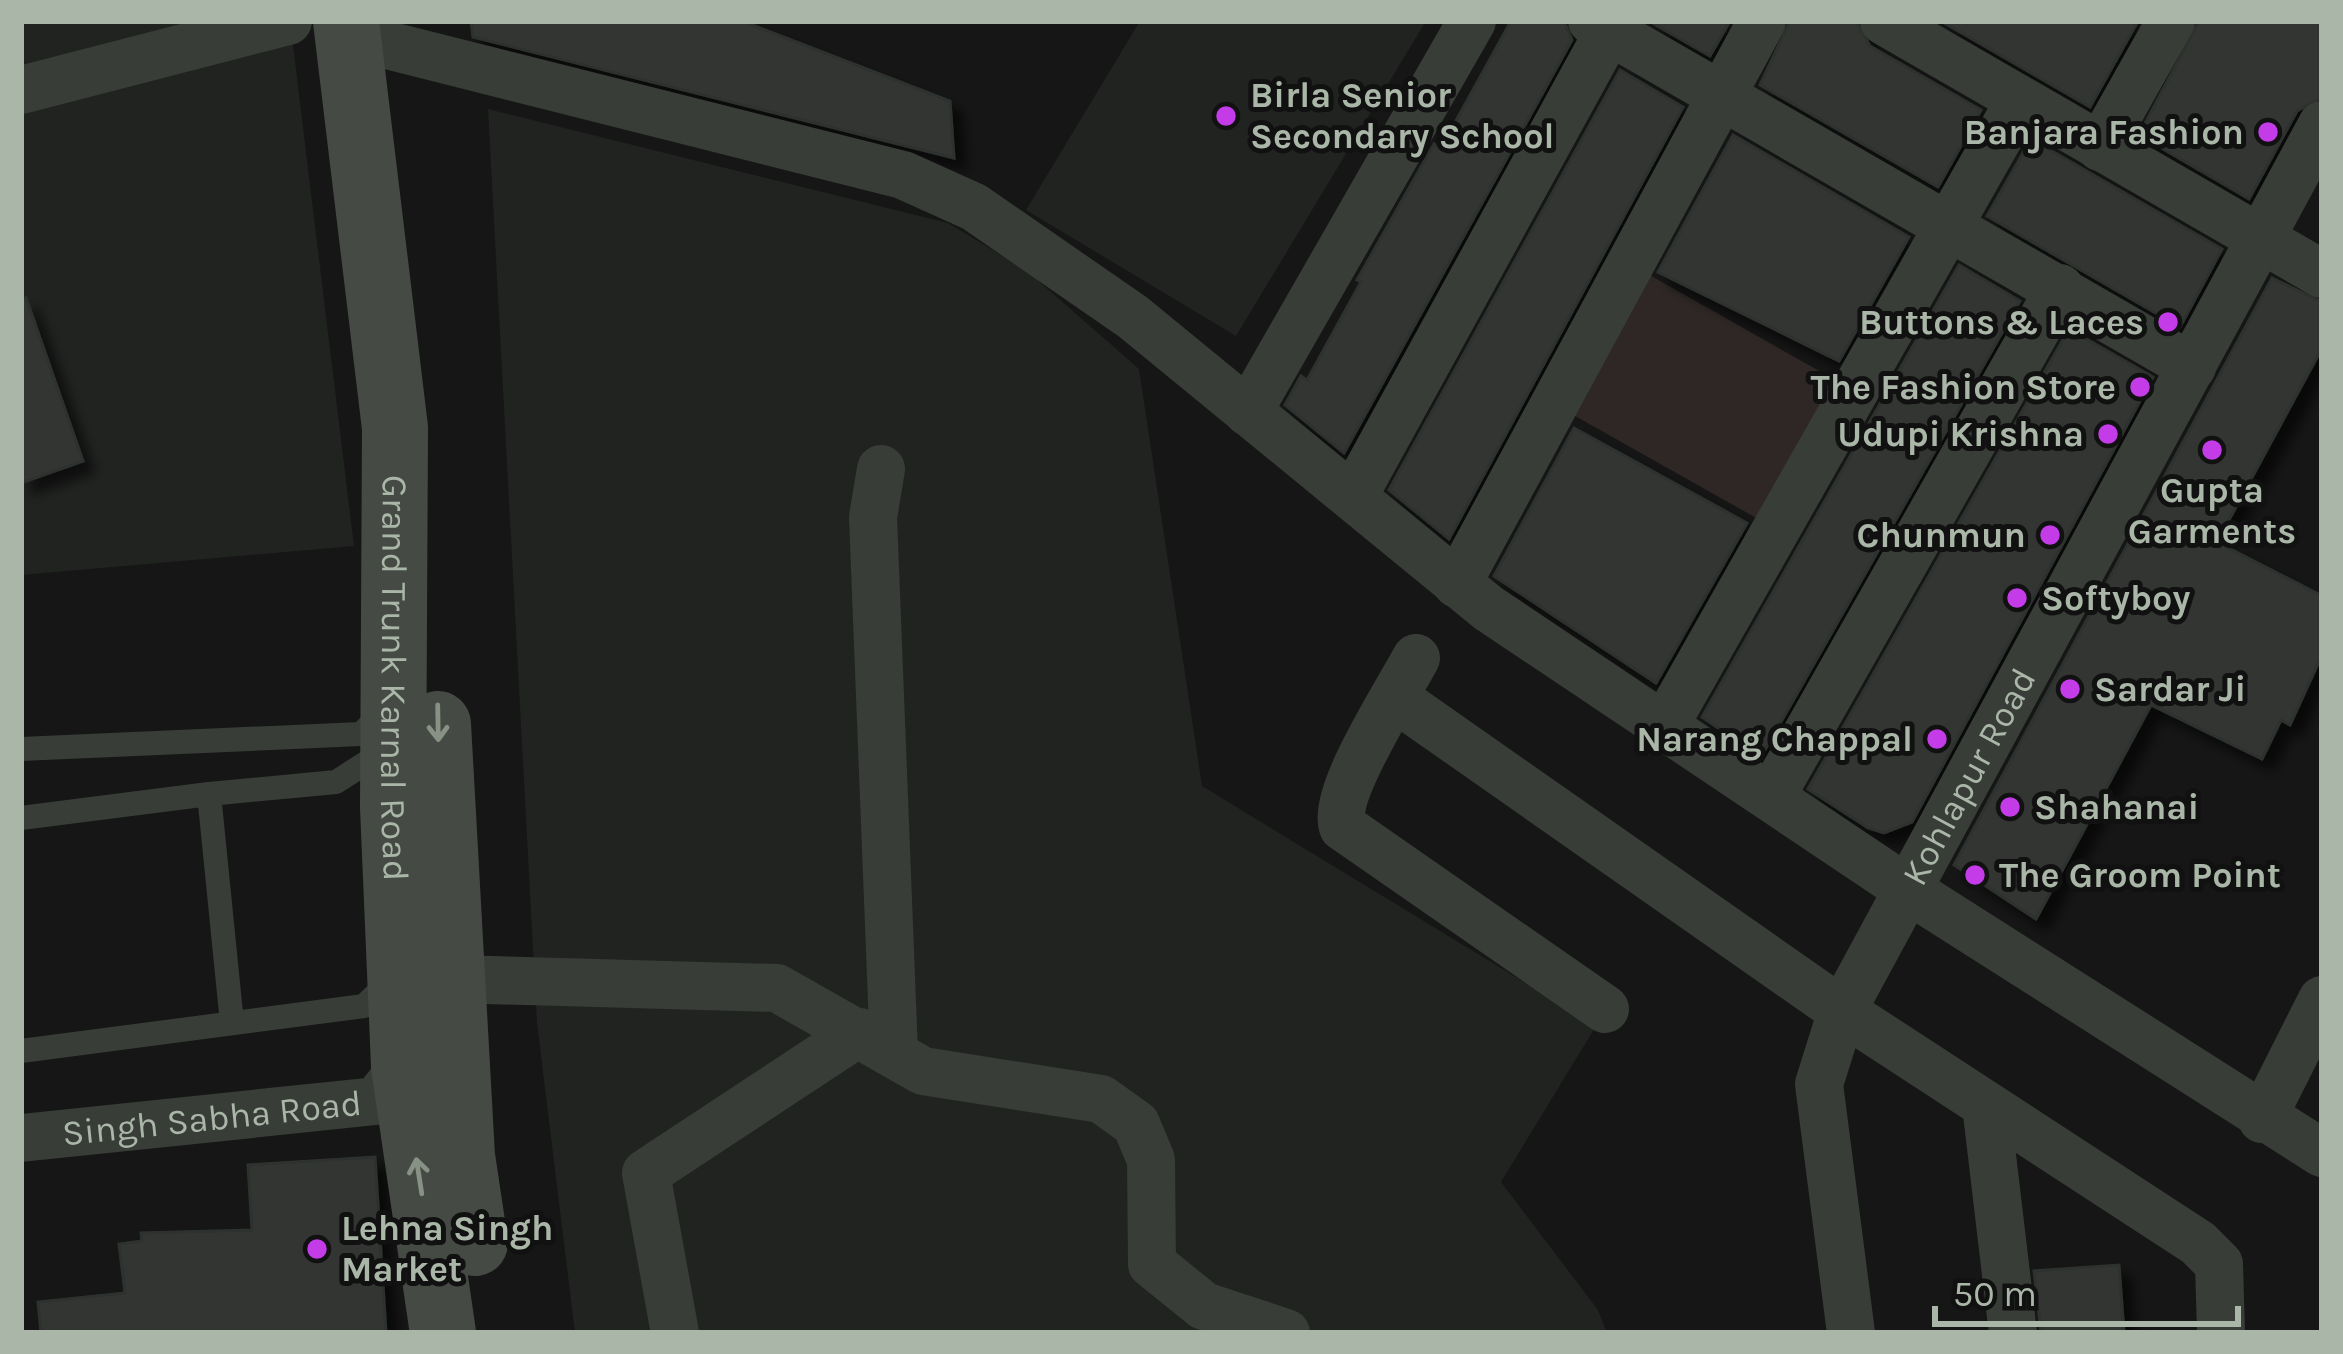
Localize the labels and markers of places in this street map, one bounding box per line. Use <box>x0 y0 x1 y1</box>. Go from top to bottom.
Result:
place label: Birla Senior Secondary School <box>1250 74 1555 158</box>
marker: Birla Senior Secondary School <box>1213 103 1239 129</box>
place label: Banjara Fashion <box>1964 111 2244 154</box>
marker: Banjara Fashion <box>2255 119 2281 145</box>
place label: Buttons & Laces <box>1859 301 2144 343</box>
marker: Buttons & Laces <box>2155 309 2181 335</box>
place label: The Fashion Store <box>1811 366 2116 408</box>
marker: The Fashion Store <box>2127 374 2153 400</box>
place label: Udupi Krishna <box>1837 413 2084 455</box>
marker: Udupi Krishna <box>2095 421 2121 447</box>
marker: Gupta Garments <box>2199 437 2225 463</box>
place label: Gupta Garments <box>2128 469 2296 552</box>
place label: Chunmun <box>1857 514 2026 556</box>
marker: Chunmun <box>2037 522 2063 548</box>
place label: Softyboy <box>2041 577 2191 620</box>
marker: Softyboy <box>2004 585 2030 611</box>
place label: Sardar Ji <box>2094 668 2246 710</box>
marker: Sardar Ji <box>2057 676 2083 702</box>
place label: Narang Chappal <box>1636 718 1913 761</box>
marker: Narang Chappal <box>1924 726 1950 752</box>
place label: Shahanai <box>2034 786 2199 828</box>
marker: Shahanai <box>1997 794 2023 820</box>
place label: The Groom Point <box>1999 854 2281 896</box>
marker: The Groom Point <box>1962 862 1988 888</box>
place label: Lehna Singh Market <box>341 1207 553 1290</box>
marker: Lehna Singh Market <box>304 1236 330 1262</box>

